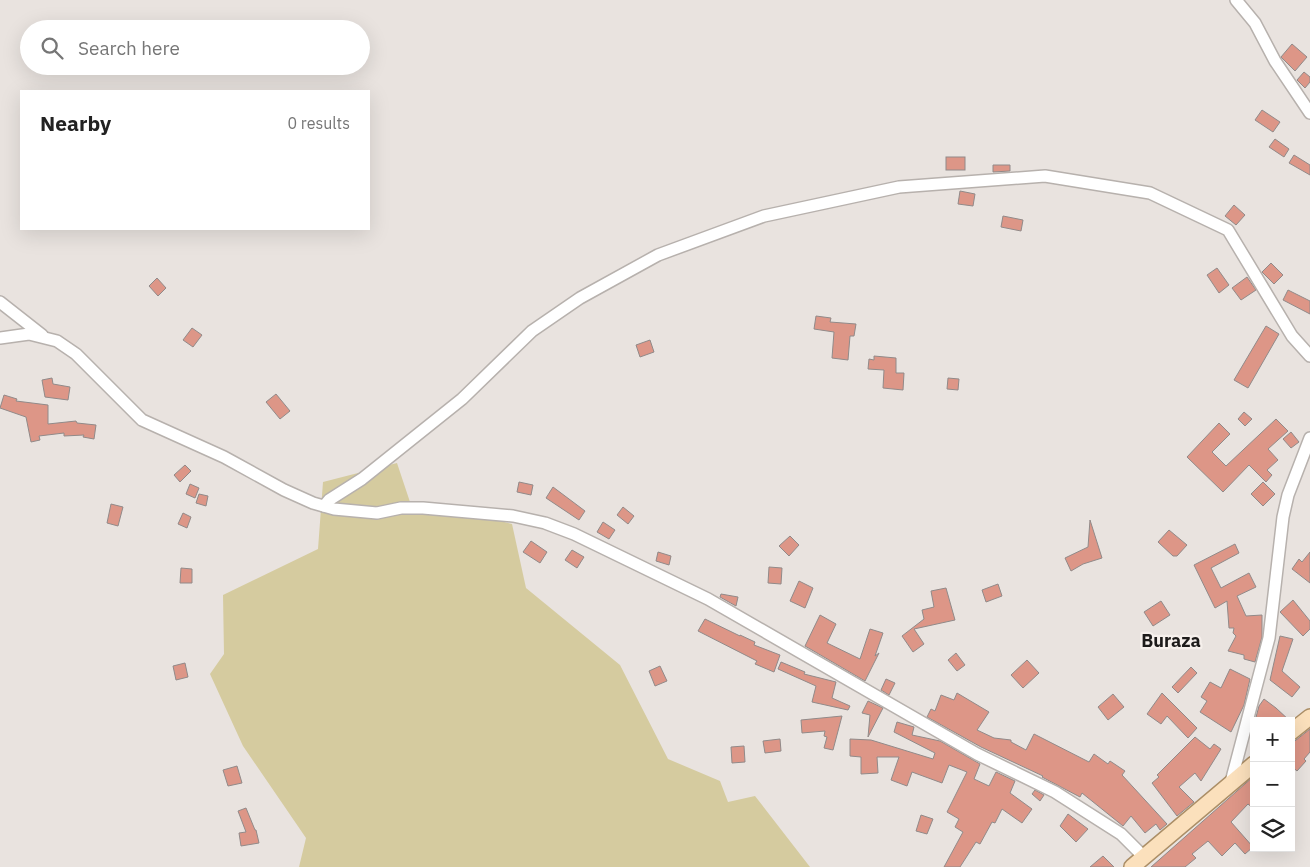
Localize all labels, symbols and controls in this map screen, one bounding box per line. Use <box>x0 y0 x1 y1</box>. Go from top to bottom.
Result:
search box <box>20 20 370 75</box>
icon: search <box>38 34 66 62</box>
text: Search here <box>78 36 180 60</box>
text: Nearby <box>40 109 111 137</box>
text: 0 results <box>287 113 350 133</box>
district label: Buraza <box>1141 629 1201 652</box>
map controls <box>1250 717 1295 852</box>
button: + <box>1250 717 1295 762</box>
button: − <box>1250 762 1295 807</box>
button: layers <box>1250 807 1295 852</box>

